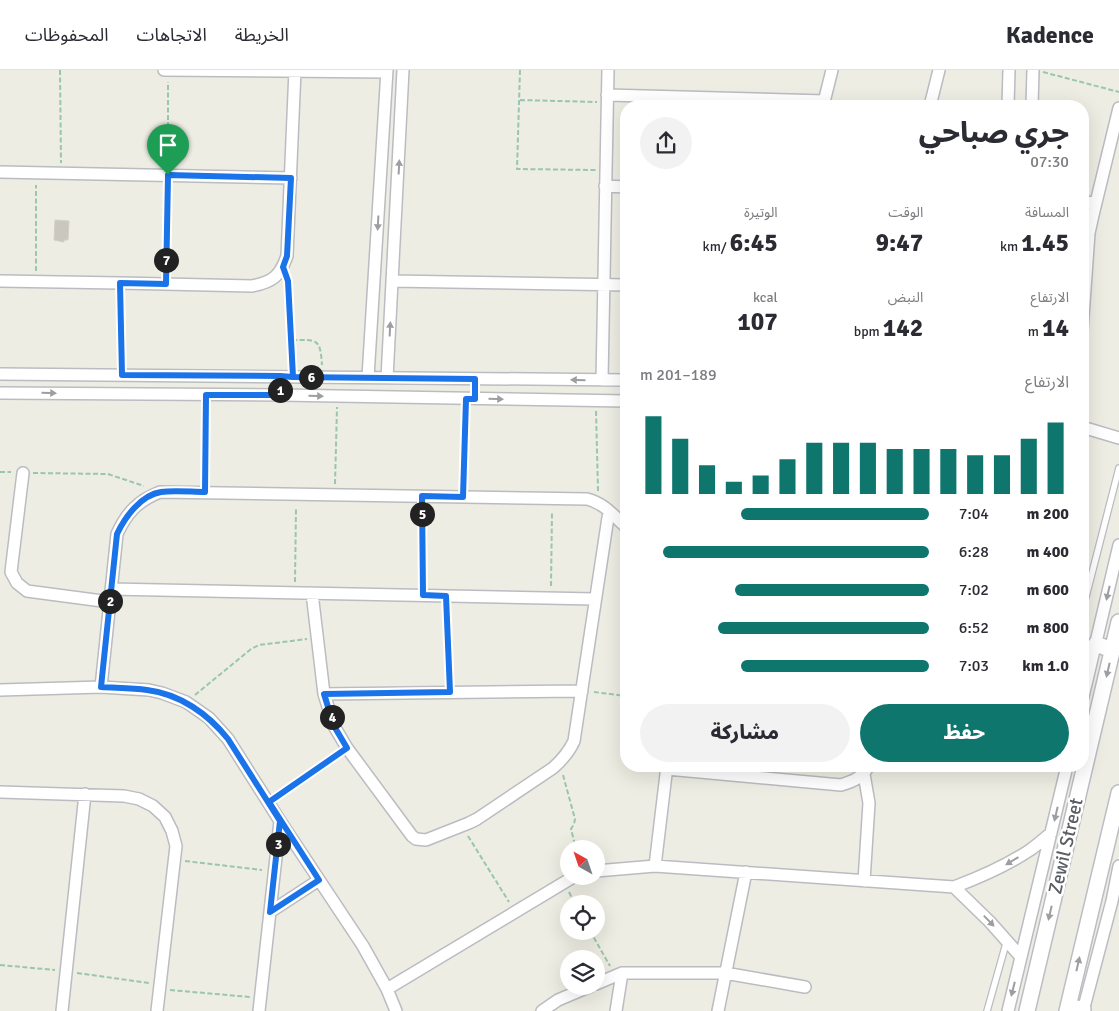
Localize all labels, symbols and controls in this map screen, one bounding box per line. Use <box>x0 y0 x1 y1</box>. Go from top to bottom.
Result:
text: Kadence <box>1006 20 1094 50</box>
text: المحفوظات <box>25 24 109 46</box>
text: الاتجاهات <box>137 24 207 46</box>
text: الخريطة <box>235 24 289 46</box>
text: جري صباحي <box>919 116 1069 150</box>
button: share <box>640 117 692 169</box>
pin <box>147 124 189 175</box>
icon: arrive <box>154 131 182 159</box>
text: 07:30 <box>1030 152 1069 172</box>
one-way arrow <box>395 158 403 174</box>
text: الوتيرة <box>744 204 778 221</box>
text: الوقت <box>888 204 923 221</box>
text: المسافة <box>1025 204 1069 221</box>
one-way arrow <box>373 216 381 232</box>
text: 6:45 <box>730 227 778 258</box>
text: 9:47 <box>875 227 923 258</box>
text: 1.45 <box>1021 227 1069 258</box>
text: /km <box>703 238 730 255</box>
text: km <box>1000 238 1021 255</box>
pin: 7 <box>154 248 178 272</box>
text: 7 <box>163 252 170 269</box>
text: kcal <box>753 289 778 306</box>
text: النبض <box>888 289 923 306</box>
text: الارتفاع <box>1031 289 1069 306</box>
text: 107 <box>737 306 778 337</box>
text: 142 <box>883 312 923 343</box>
text: 14 <box>1042 312 1069 343</box>
one-way arrow <box>386 321 394 337</box>
text: bpm <box>854 323 883 340</box>
text: m <box>1028 323 1042 340</box>
pin: 6 <box>298 364 324 390</box>
text: 189–201 m <box>640 365 717 385</box>
text: 6 <box>308 369 315 386</box>
text: الارتفاع <box>1025 372 1069 392</box>
one-way arrow <box>569 376 585 384</box>
pin: 1 <box>268 378 292 402</box>
text: 1 <box>277 382 284 399</box>
one-way arrow <box>41 389 57 397</box>
one-way arrow <box>308 392 324 400</box>
one-way arrow <box>488 395 504 403</box>
pin: 5 <box>410 502 434 526</box>
text: 7:04 <box>959 504 989 524</box>
text: 200 m <box>1027 504 1069 524</box>
text: 5 <box>419 506 426 523</box>
text: 6:28 <box>959 542 989 562</box>
text: 400 m <box>1027 542 1069 562</box>
text: 7:02 <box>959 580 989 600</box>
text: 600 m <box>1027 580 1069 600</box>
one-way arrow <box>1104 585 1112 600</box>
pin: 2 <box>98 588 122 614</box>
text: 2 <box>107 593 114 610</box>
text: 6:52 <box>959 618 989 638</box>
text: 800 m <box>1027 618 1069 638</box>
text: 7:03 <box>959 656 989 676</box>
text: 1.0 km <box>1022 656 1069 676</box>
one-way arrow <box>1104 662 1112 677</box>
pin: 4 <box>320 704 344 730</box>
button: مشاركة <box>640 704 850 762</box>
button: حفظ <box>860 704 1069 762</box>
text: 4 <box>329 709 336 726</box>
street label: Zewil Street <box>1043 795 1089 896</box>
one-way arrow <box>1052 806 1060 821</box>
pin: 3 <box>266 832 290 856</box>
text: 3 <box>275 836 282 853</box>
north arrow <box>560 840 605 885</box>
map controls <box>560 840 605 995</box>
one-way arrow <box>1005 857 1018 866</box>
button: locate <box>560 895 605 940</box>
one-way arrow <box>1046 906 1054 921</box>
one-way arrow <box>983 915 995 927</box>
button: layers <box>560 950 605 995</box>
one-way arrow <box>1074 956 1082 971</box>
one-way arrow <box>1009 981 1017 996</box>

